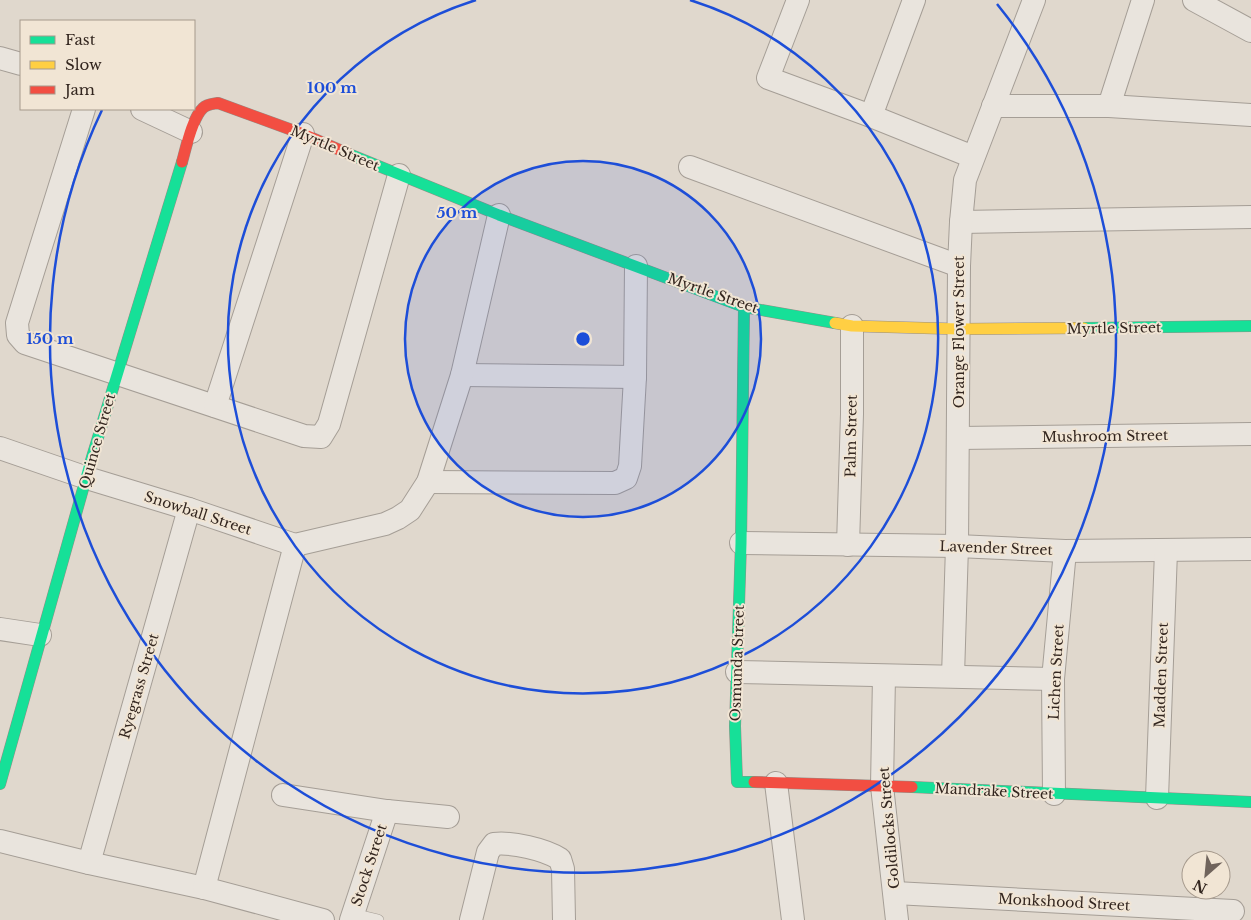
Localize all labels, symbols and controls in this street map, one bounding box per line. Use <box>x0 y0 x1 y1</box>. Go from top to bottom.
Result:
legend <box>20 20 195 110</box>
text: Fast <box>65 30 96 49</box>
text: Slow <box>65 55 102 74</box>
text: 100 m <box>307 78 357 97</box>
text: Jam <box>63 80 95 99</box>
street label: Myrtle Street <box>288 121 383 175</box>
text: 50 m <box>437 203 478 222</box>
street label: Orange Flower Street <box>950 255 968 408</box>
street label: Myrtle Street <box>665 269 761 317</box>
street label: Myrtle Street <box>1067 318 1162 338</box>
text: 150 m <box>26 329 74 348</box>
centre of rings <box>574 330 592 348</box>
street label: Quince Street <box>75 390 119 491</box>
street label: Palm Street <box>841 394 861 478</box>
street label: Mushroom Street <box>1042 426 1169 446</box>
street label: Snowball Street <box>142 487 255 539</box>
street label: Lavender Street <box>939 537 1054 559</box>
street label: Osmunda Street <box>726 604 748 722</box>
street label: Madden Street <box>1150 621 1172 728</box>
street label: Lichen Street <box>1045 623 1068 720</box>
street label: Ryegrass Street <box>115 631 163 741</box>
street label: Goldilocks Street <box>875 766 903 890</box>
street label: Mandrake Street <box>934 779 1054 803</box>
street label: Stock Street <box>347 821 391 908</box>
north arrow <box>1181 850 1231 900</box>
text: N <box>1190 876 1210 898</box>
street label: Monkshood Street <box>998 890 1131 914</box>

